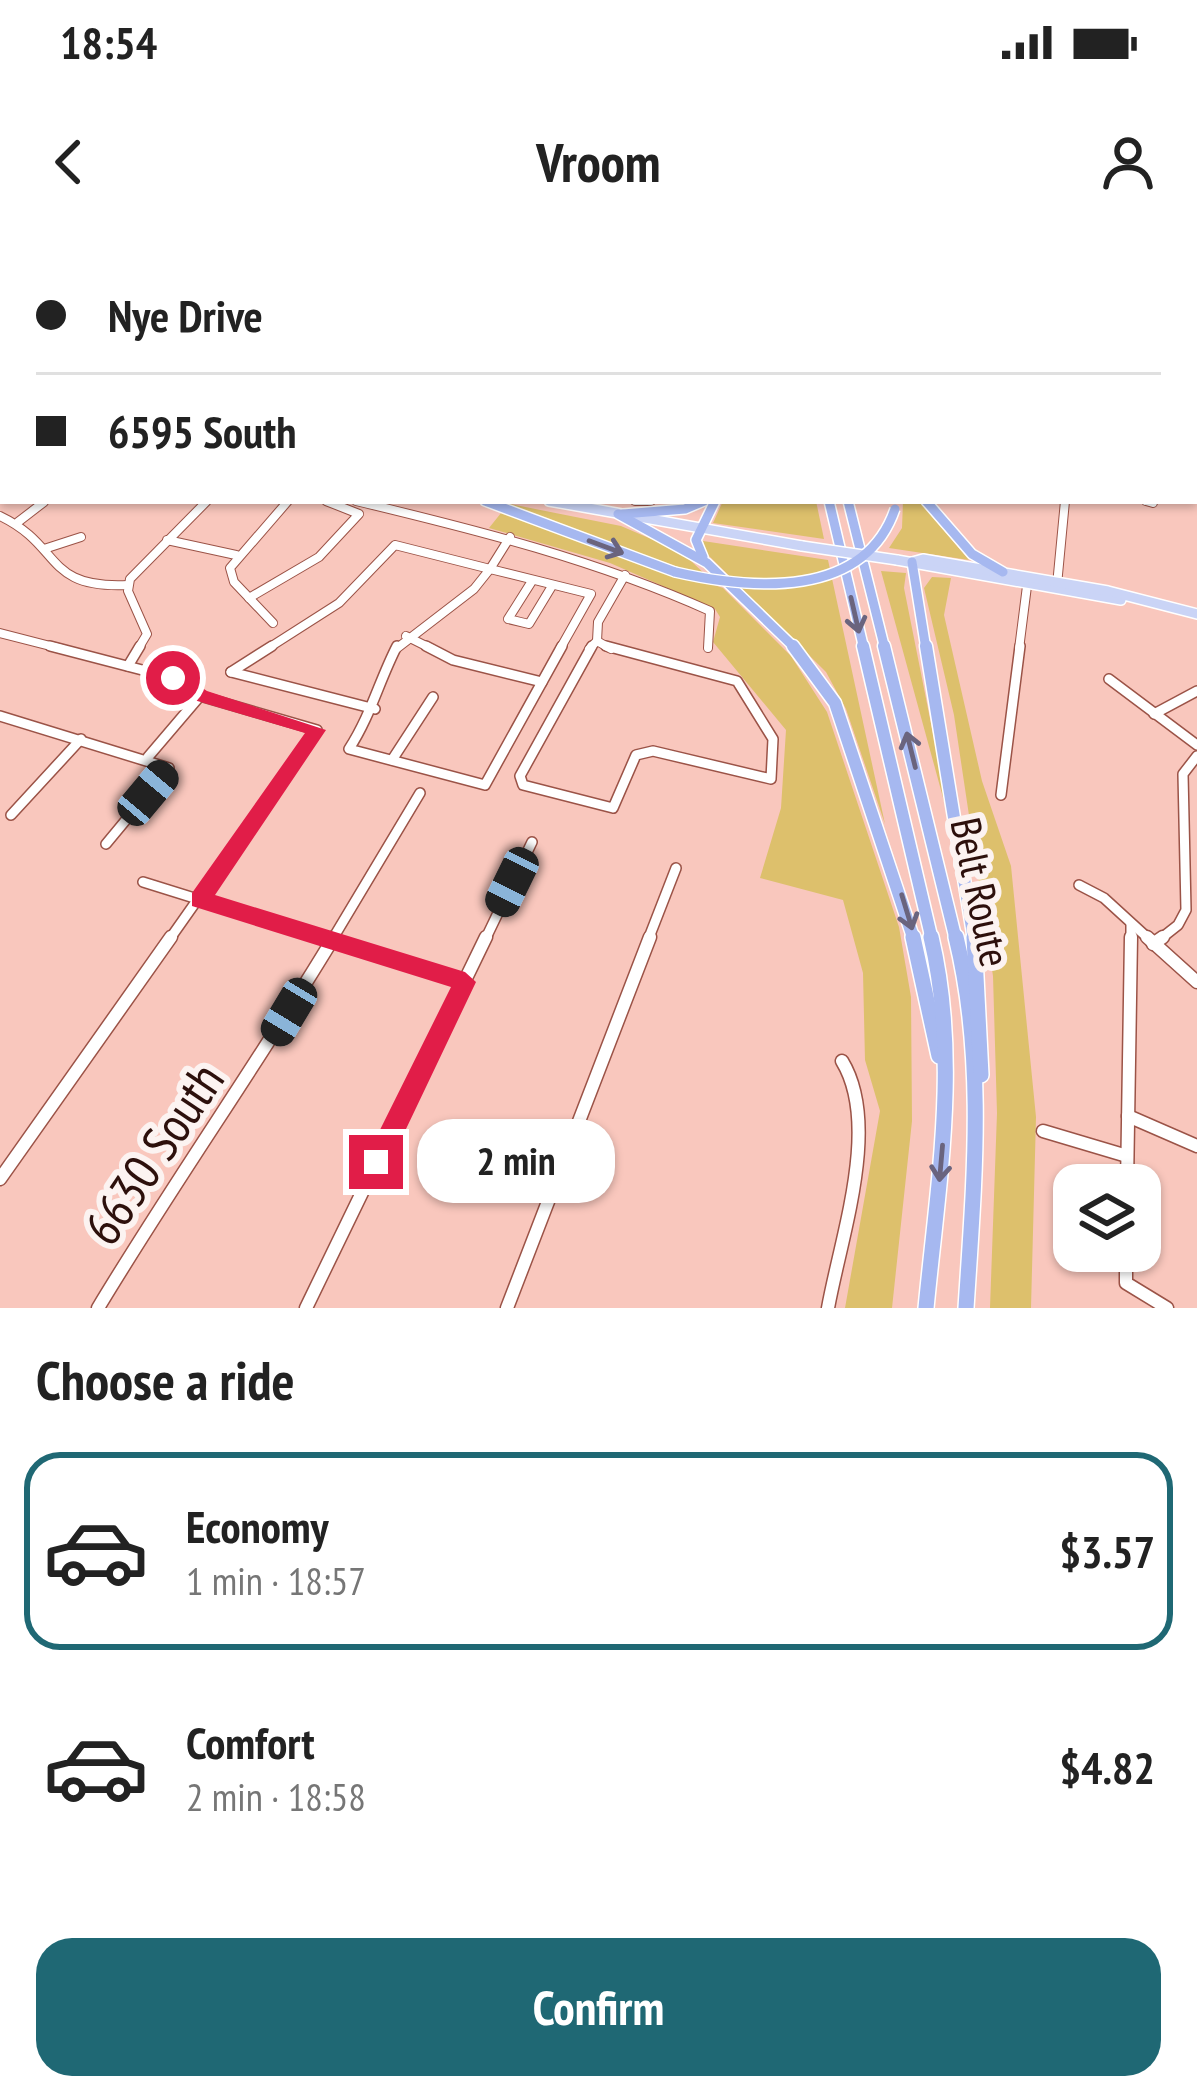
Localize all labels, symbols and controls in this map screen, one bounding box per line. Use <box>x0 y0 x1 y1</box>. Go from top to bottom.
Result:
text: 18:54 <box>60 13 157 71</box>
text: Vroom <box>536 127 661 197</box>
icon: back <box>36 129 102 195</box>
icon: person <box>1095 129 1161 195</box>
text: Nye Drive <box>108 286 263 344</box>
text: 6595 South <box>108 402 296 460</box>
one-way arrow <box>587 537 624 559</box>
one-way arrow <box>845 595 867 633</box>
route start <box>146 651 200 705</box>
one-way arrow <box>899 732 921 770</box>
car <box>111 754 185 832</box>
street label: Belt Route <box>938 813 1024 971</box>
car <box>480 842 544 922</box>
one-way arrow <box>897 892 919 930</box>
car <box>255 972 323 1052</box>
street label: 6630 South <box>68 1050 238 1256</box>
callout: 2 min <box>418 1120 616 1204</box>
route end <box>349 1135 403 1189</box>
text: 2 min <box>477 1135 555 1186</box>
one-way arrow <box>929 1142 952 1181</box>
map controls <box>1053 1164 1161 1272</box>
button: layers <box>1053 1164 1161 1272</box>
text: Choose a ride <box>36 1345 295 1415</box>
icon: car <box>42 1497 150 1605</box>
text: Economy <box>186 1497 329 1555</box>
text: $3.57 <box>1059 1522 1155 1580</box>
text: 1 min · 18:57 <box>186 1555 366 1606</box>
icon: car <box>42 1713 150 1821</box>
text: Comfort <box>186 1713 315 1771</box>
text: $4.82 <box>1059 1738 1155 1796</box>
text: 2 min · 18:58 <box>186 1771 366 1822</box>
button: Confirm <box>36 1938 1161 2076</box>

